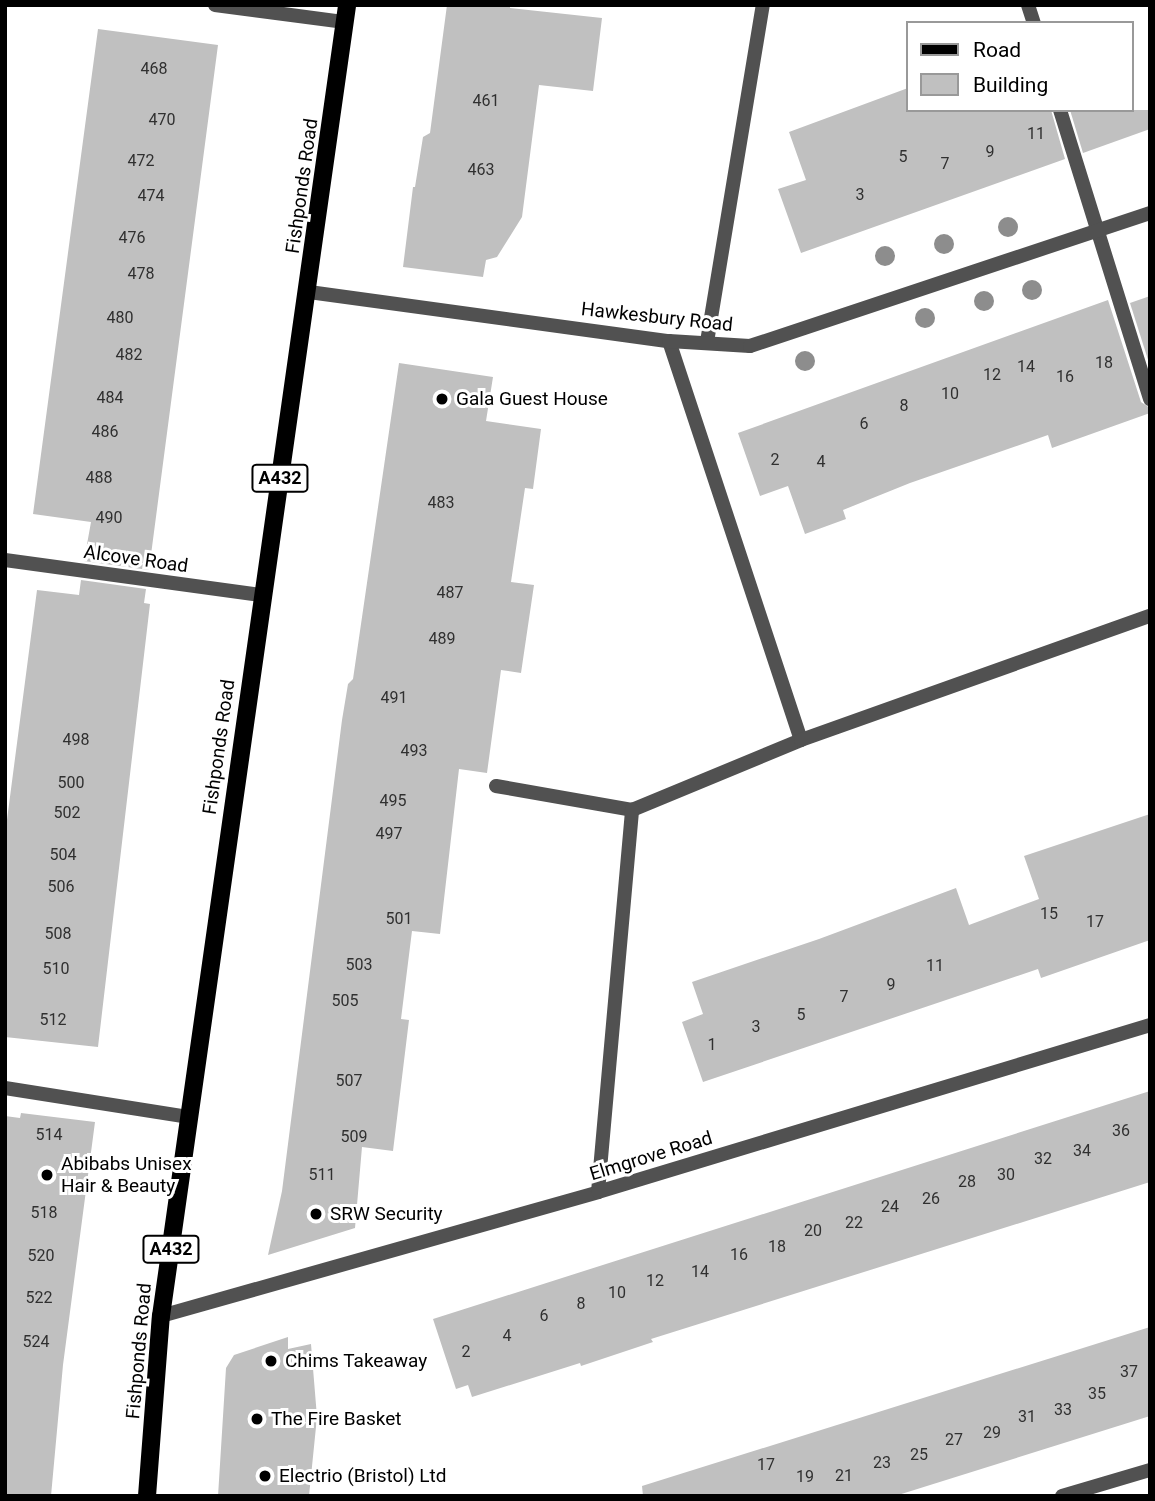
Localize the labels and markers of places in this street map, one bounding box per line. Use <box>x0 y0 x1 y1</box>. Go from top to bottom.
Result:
place label: Gala Guest House <box>456 388 608 410</box>
marker: Gala Guest House <box>434 391 450 407</box>
place label: Abibabs Unisex Hair & Beauty <box>61 1153 192 1197</box>
marker: Abibabs Unisex Hair & Beauty <box>39 1167 55 1183</box>
place label: SRW Security <box>330 1203 443 1225</box>
marker: SRW Security <box>308 1206 324 1222</box>
place label: Chims Takeaway <box>285 1350 428 1372</box>
marker: Chims Takeaway <box>263 1353 279 1369</box>
place label: The Fire Basket <box>271 1408 401 1430</box>
marker: The Fire Basket <box>249 1411 265 1427</box>
place label: Electrio (Bristol) Ltd <box>279 1465 446 1487</box>
marker: Electrio (Bristol) Ltd <box>257 1468 273 1484</box>

